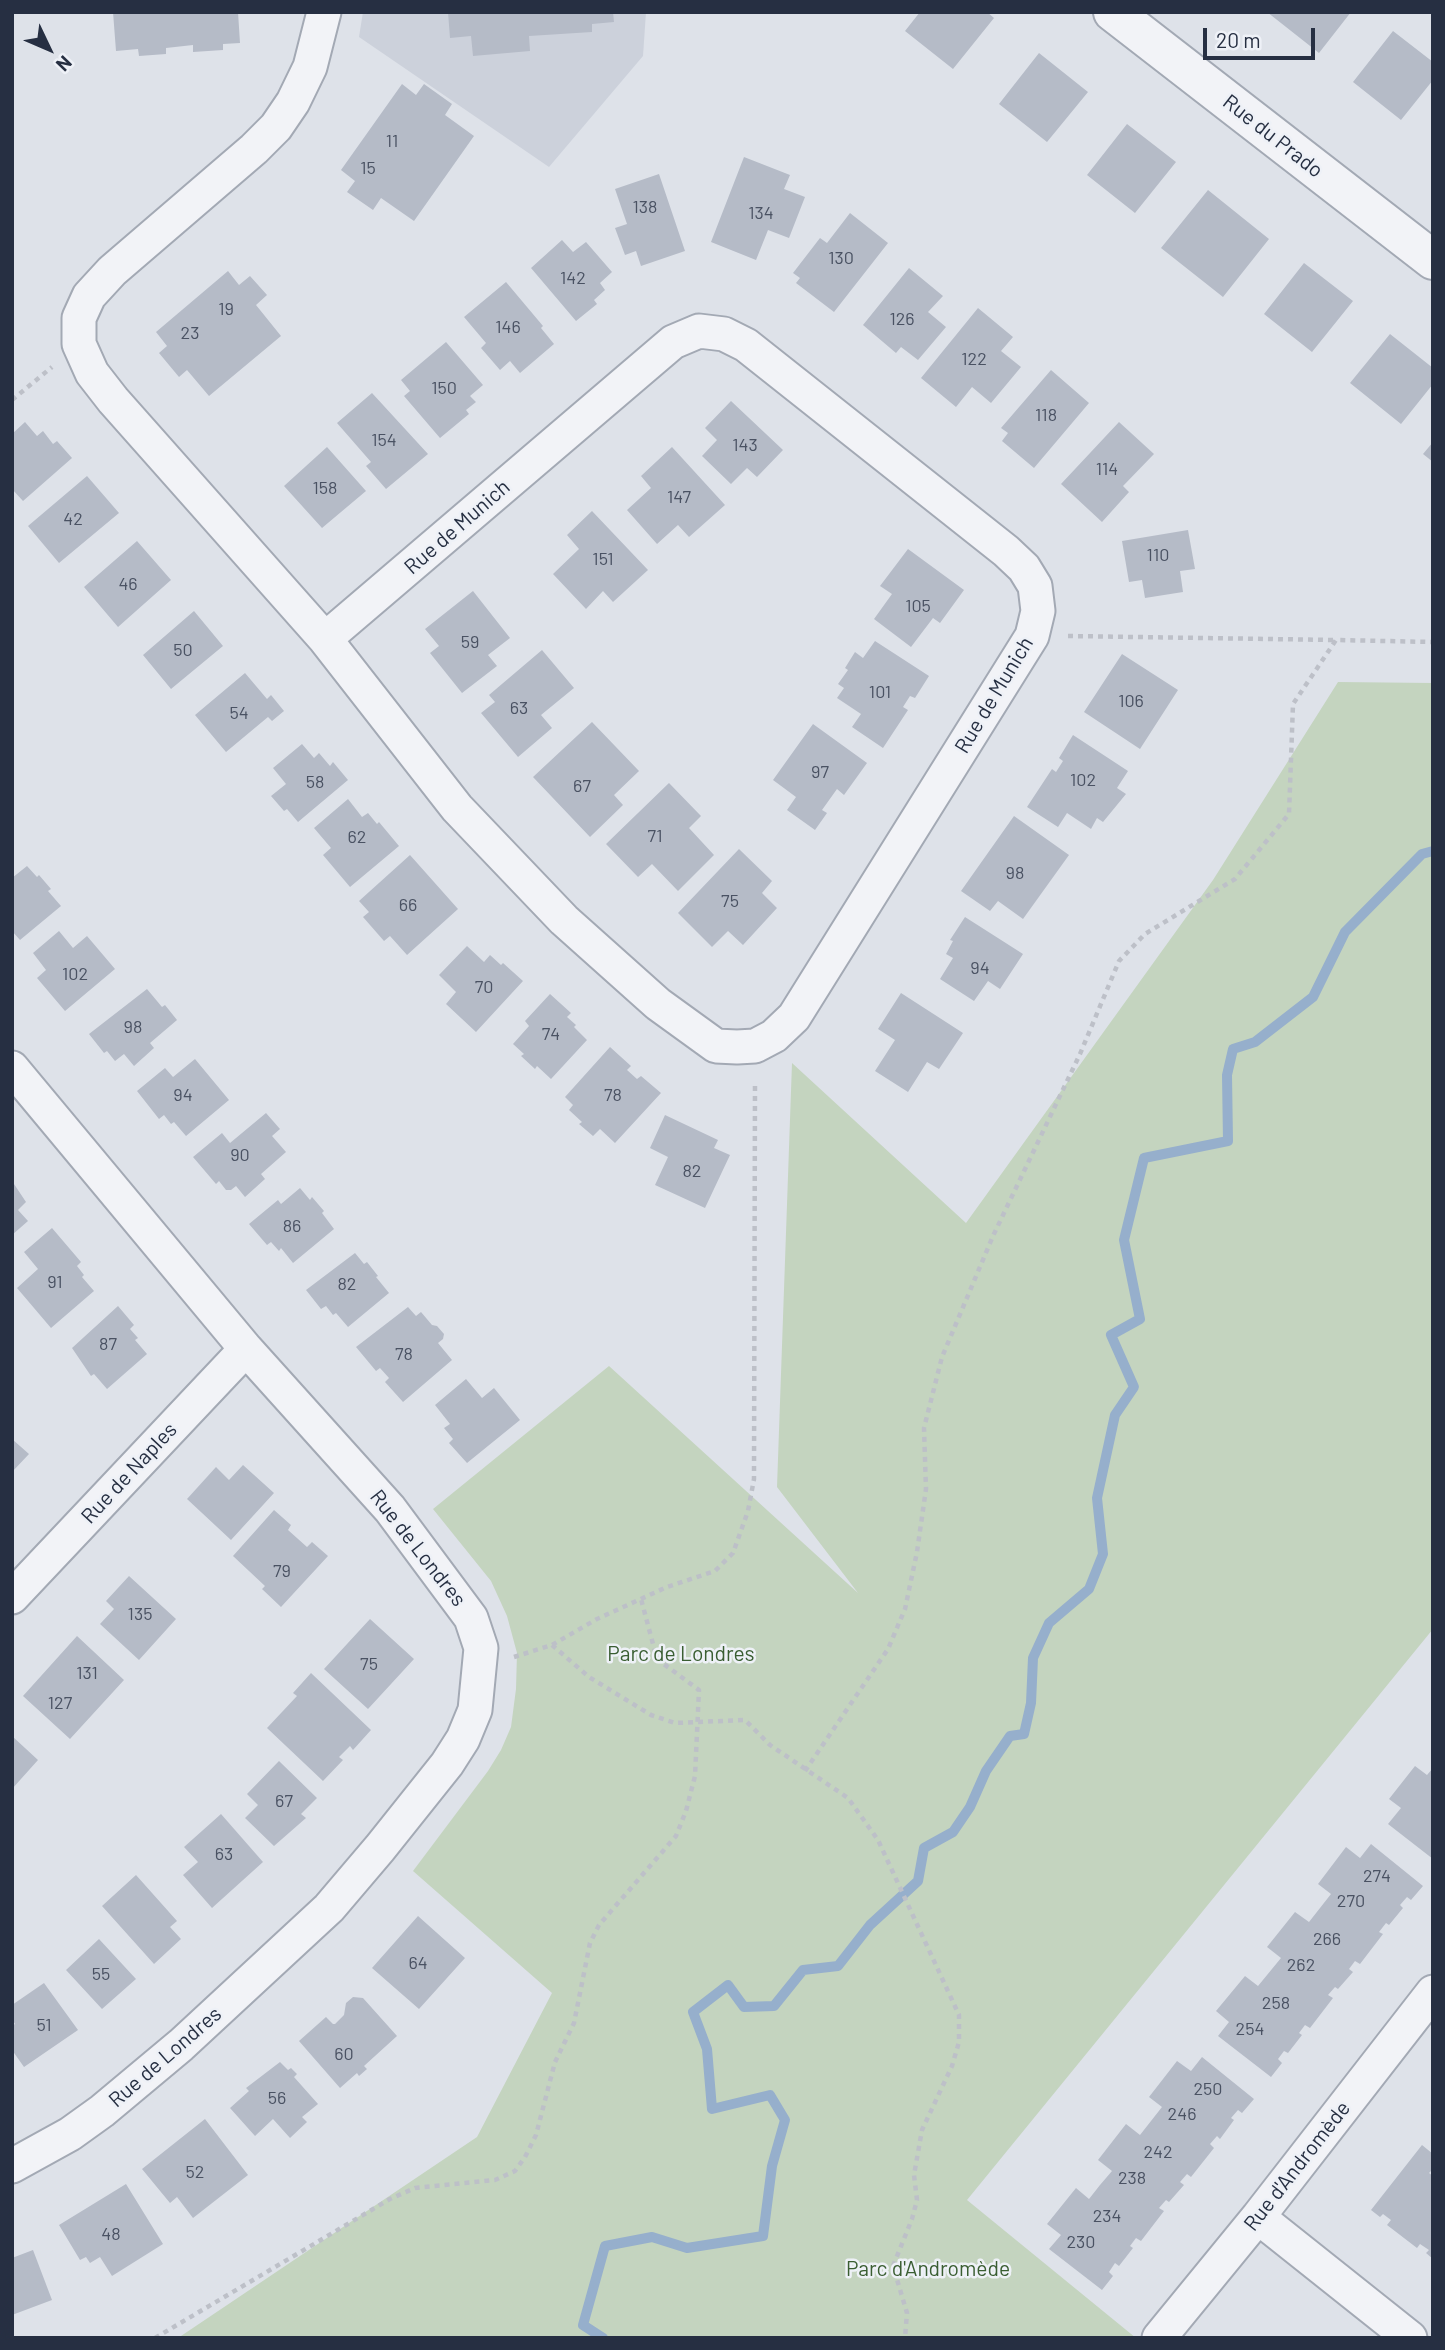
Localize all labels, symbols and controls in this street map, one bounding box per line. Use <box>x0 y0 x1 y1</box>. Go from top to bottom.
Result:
north arrow <box>14 14 84 84</box>
scale bar <box>1207 14 1319 58</box>
text: 20 m <box>1216 27 1261 52</box>
text: N <box>52 51 77 76</box>
street label: Rue du Prado <box>1218 89 1328 183</box>
house number: 11 <box>386 130 398 152</box>
house number: 15 <box>360 157 376 179</box>
house number: 138 <box>633 196 657 218</box>
house number: 134 <box>748 202 774 224</box>
house number: 130 <box>828 247 854 269</box>
house number: 142 <box>560 267 586 289</box>
house number: 19 <box>218 298 234 320</box>
house number: 126 <box>889 308 915 330</box>
house number: 146 <box>495 316 521 338</box>
house number: 23 <box>181 322 199 344</box>
house number: 122 <box>961 348 987 370</box>
house number: 150 <box>431 377 457 399</box>
house number: 118 <box>1035 404 1057 426</box>
house number: 154 <box>371 429 397 451</box>
house number: 143 <box>732 434 758 456</box>
house number: 114 <box>1096 458 1118 480</box>
street label: Rue de Munich <box>399 474 515 580</box>
house number: 158 <box>313 477 337 499</box>
house number: 147 <box>667 486 691 508</box>
house number: 42 <box>63 508 83 530</box>
house number: 110 <box>1147 544 1169 566</box>
house number: 151 <box>592 548 614 570</box>
house number: 46 <box>118 573 138 595</box>
house number: 105 <box>905 595 931 617</box>
house number: 59 <box>461 631 479 653</box>
street label: Rue de Munich <box>949 632 1039 758</box>
house number: 50 <box>173 639 193 661</box>
house number: 101 <box>869 681 891 703</box>
house number: 106 <box>1118 690 1144 712</box>
house number: 63 <box>510 697 528 719</box>
house number: 54 <box>229 702 249 724</box>
house number: 97 <box>811 761 829 783</box>
house number: 102 <box>1070 769 1096 791</box>
house number: 58 <box>306 771 324 793</box>
house number: 67 <box>573 775 591 797</box>
house number: 71 <box>648 825 662 847</box>
house number: 62 <box>348 826 366 848</box>
house number: 98 <box>1006 862 1024 884</box>
house number: 75 <box>721 890 739 912</box>
house number: 66 <box>399 894 417 916</box>
house number: 94 <box>970 957 990 979</box>
house number: 102 <box>62 963 88 985</box>
house number: 70 <box>475 976 493 998</box>
house number: 98 <box>124 1016 142 1038</box>
house number: 74 <box>542 1023 560 1045</box>
house number: 94 <box>173 1084 193 1106</box>
house number: 78 <box>604 1084 622 1106</box>
house number: 90 <box>230 1144 250 1166</box>
house number: 82 <box>682 1160 702 1182</box>
house number: 86 <box>283 1215 301 1237</box>
house number: 91 <box>47 1271 63 1293</box>
house number: 82 <box>337 1273 357 1295</box>
house number: 87 <box>99 1333 117 1355</box>
house number: 78 <box>395 1343 413 1365</box>
street label: Rue de Naples <box>76 1417 182 1529</box>
street label: Rue de Londres <box>365 1485 471 1611</box>
house number: 79 <box>273 1560 291 1582</box>
house number: 135 <box>128 1603 152 1625</box>
park label: Parc de Londres <box>607 1641 755 1667</box>
house number: 75 <box>360 1653 378 1675</box>
house number: 131 <box>76 1662 98 1684</box>
house number: 127 <box>48 1692 72 1714</box>
house number: 67 <box>275 1790 293 1812</box>
house number: 63 <box>215 1843 233 1865</box>
house number: 274 <box>1363 1865 1391 1887</box>
house number: 270 <box>1337 1890 1365 1912</box>
house number: 266 <box>1313 1928 1341 1950</box>
house number: 64 <box>408 1952 428 1974</box>
house number: 262 <box>1287 1954 1315 1976</box>
house number: 55 <box>92 1963 110 1985</box>
house number: 258 <box>1262 1992 1290 2014</box>
street label: Rue de Londres <box>104 2001 226 2113</box>
house number: 51 <box>36 2014 52 2036</box>
house number: 254 <box>1236 2018 1264 2040</box>
house number: 60 <box>334 2043 354 2065</box>
house number: 250 <box>1193 2078 1223 2100</box>
house number: 56 <box>268 2087 286 2109</box>
street label: Rue d'Andromède <box>1238 2096 1356 2236</box>
house number: 246 <box>1168 2103 1196 2125</box>
house number: 242 <box>1143 2141 1173 2163</box>
house number: 52 <box>186 2161 204 2183</box>
house number: 238 <box>1118 2167 1146 2189</box>
house number: 234 <box>1093 2205 1121 2227</box>
house number: 48 <box>101 2223 121 2245</box>
house number: 230 <box>1067 2231 1095 2253</box>
park label: Parc d'Andromède <box>846 2256 1010 2282</box>

